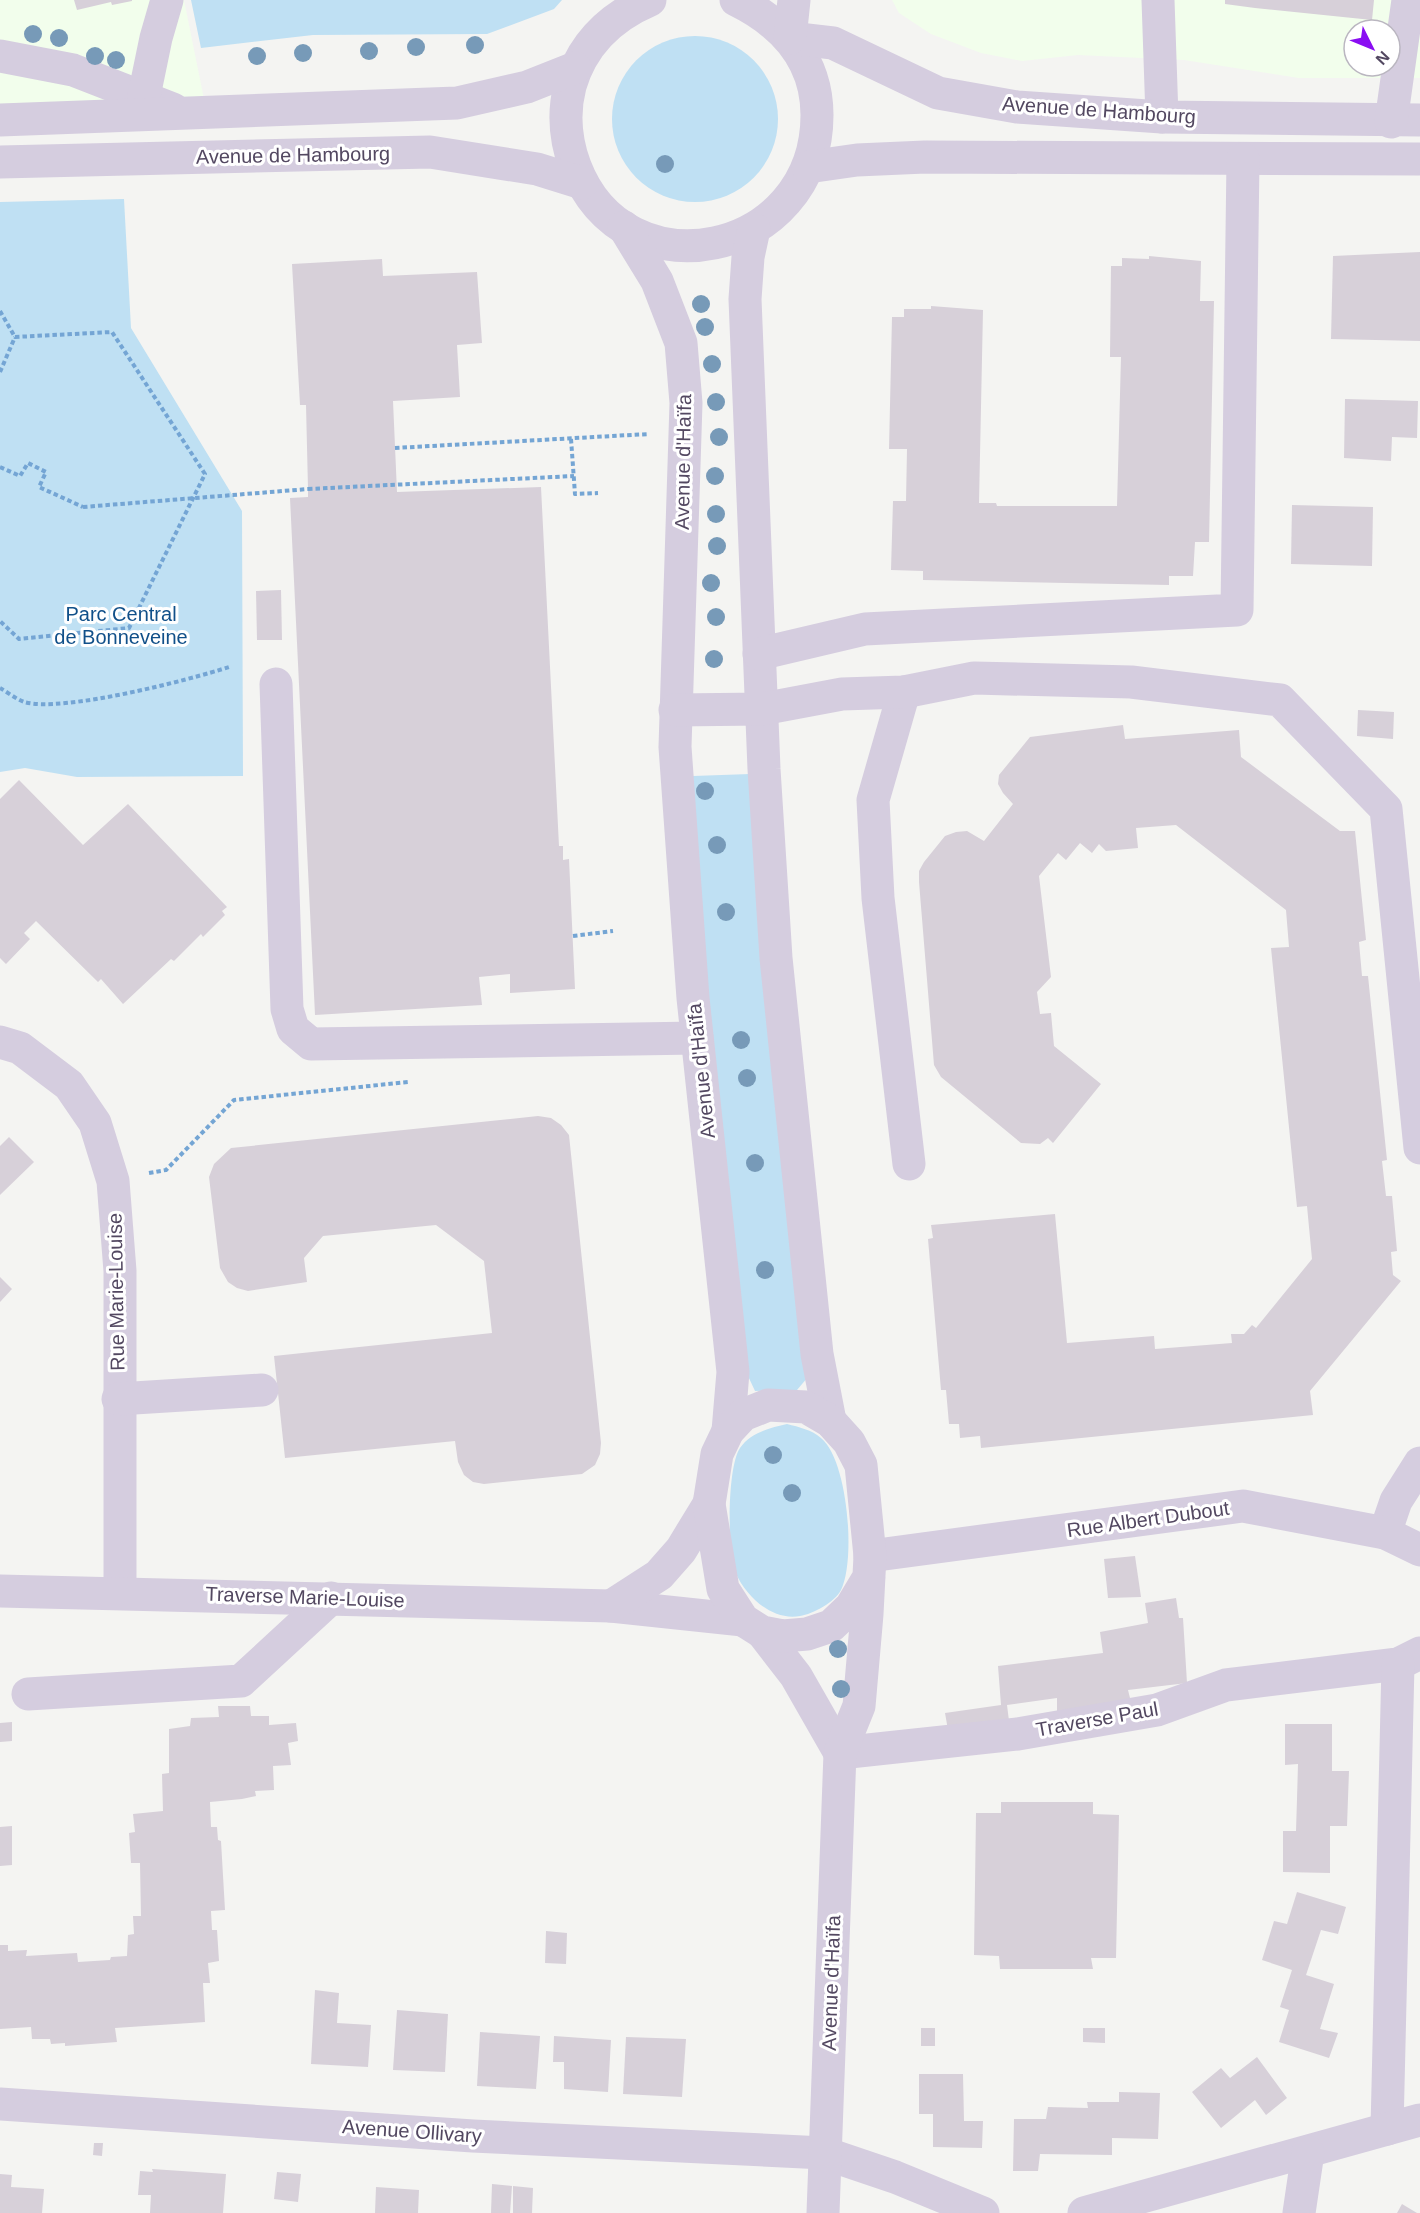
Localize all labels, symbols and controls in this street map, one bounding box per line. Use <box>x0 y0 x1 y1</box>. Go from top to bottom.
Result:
north arrow <box>1342 18 1402 78</box>
text: N <box>1372 48 1393 68</box>
street label: Avenue de Hambourg <box>1001 92 1197 128</box>
street label: Avenue de Hambourg <box>196 142 390 168</box>
street label: Avenue d'Haïfa <box>671 393 695 530</box>
park label: Parc Central de Bonneveine <box>54 603 188 648</box>
street label: Avenue d'Haïfa <box>683 1001 719 1140</box>
street label: Rue Marie-Louise <box>104 1213 128 1371</box>
street label: Rue Albert Dubout <box>1066 1497 1231 1541</box>
street label: Traverse Marie-Louise <box>205 1583 405 1611</box>
street label: Traverse Paul <box>1034 1697 1160 1741</box>
street label: Avenue d'Haïfa <box>818 1914 844 2051</box>
street label: Avenue Ollivary <box>342 2115 482 2147</box>

